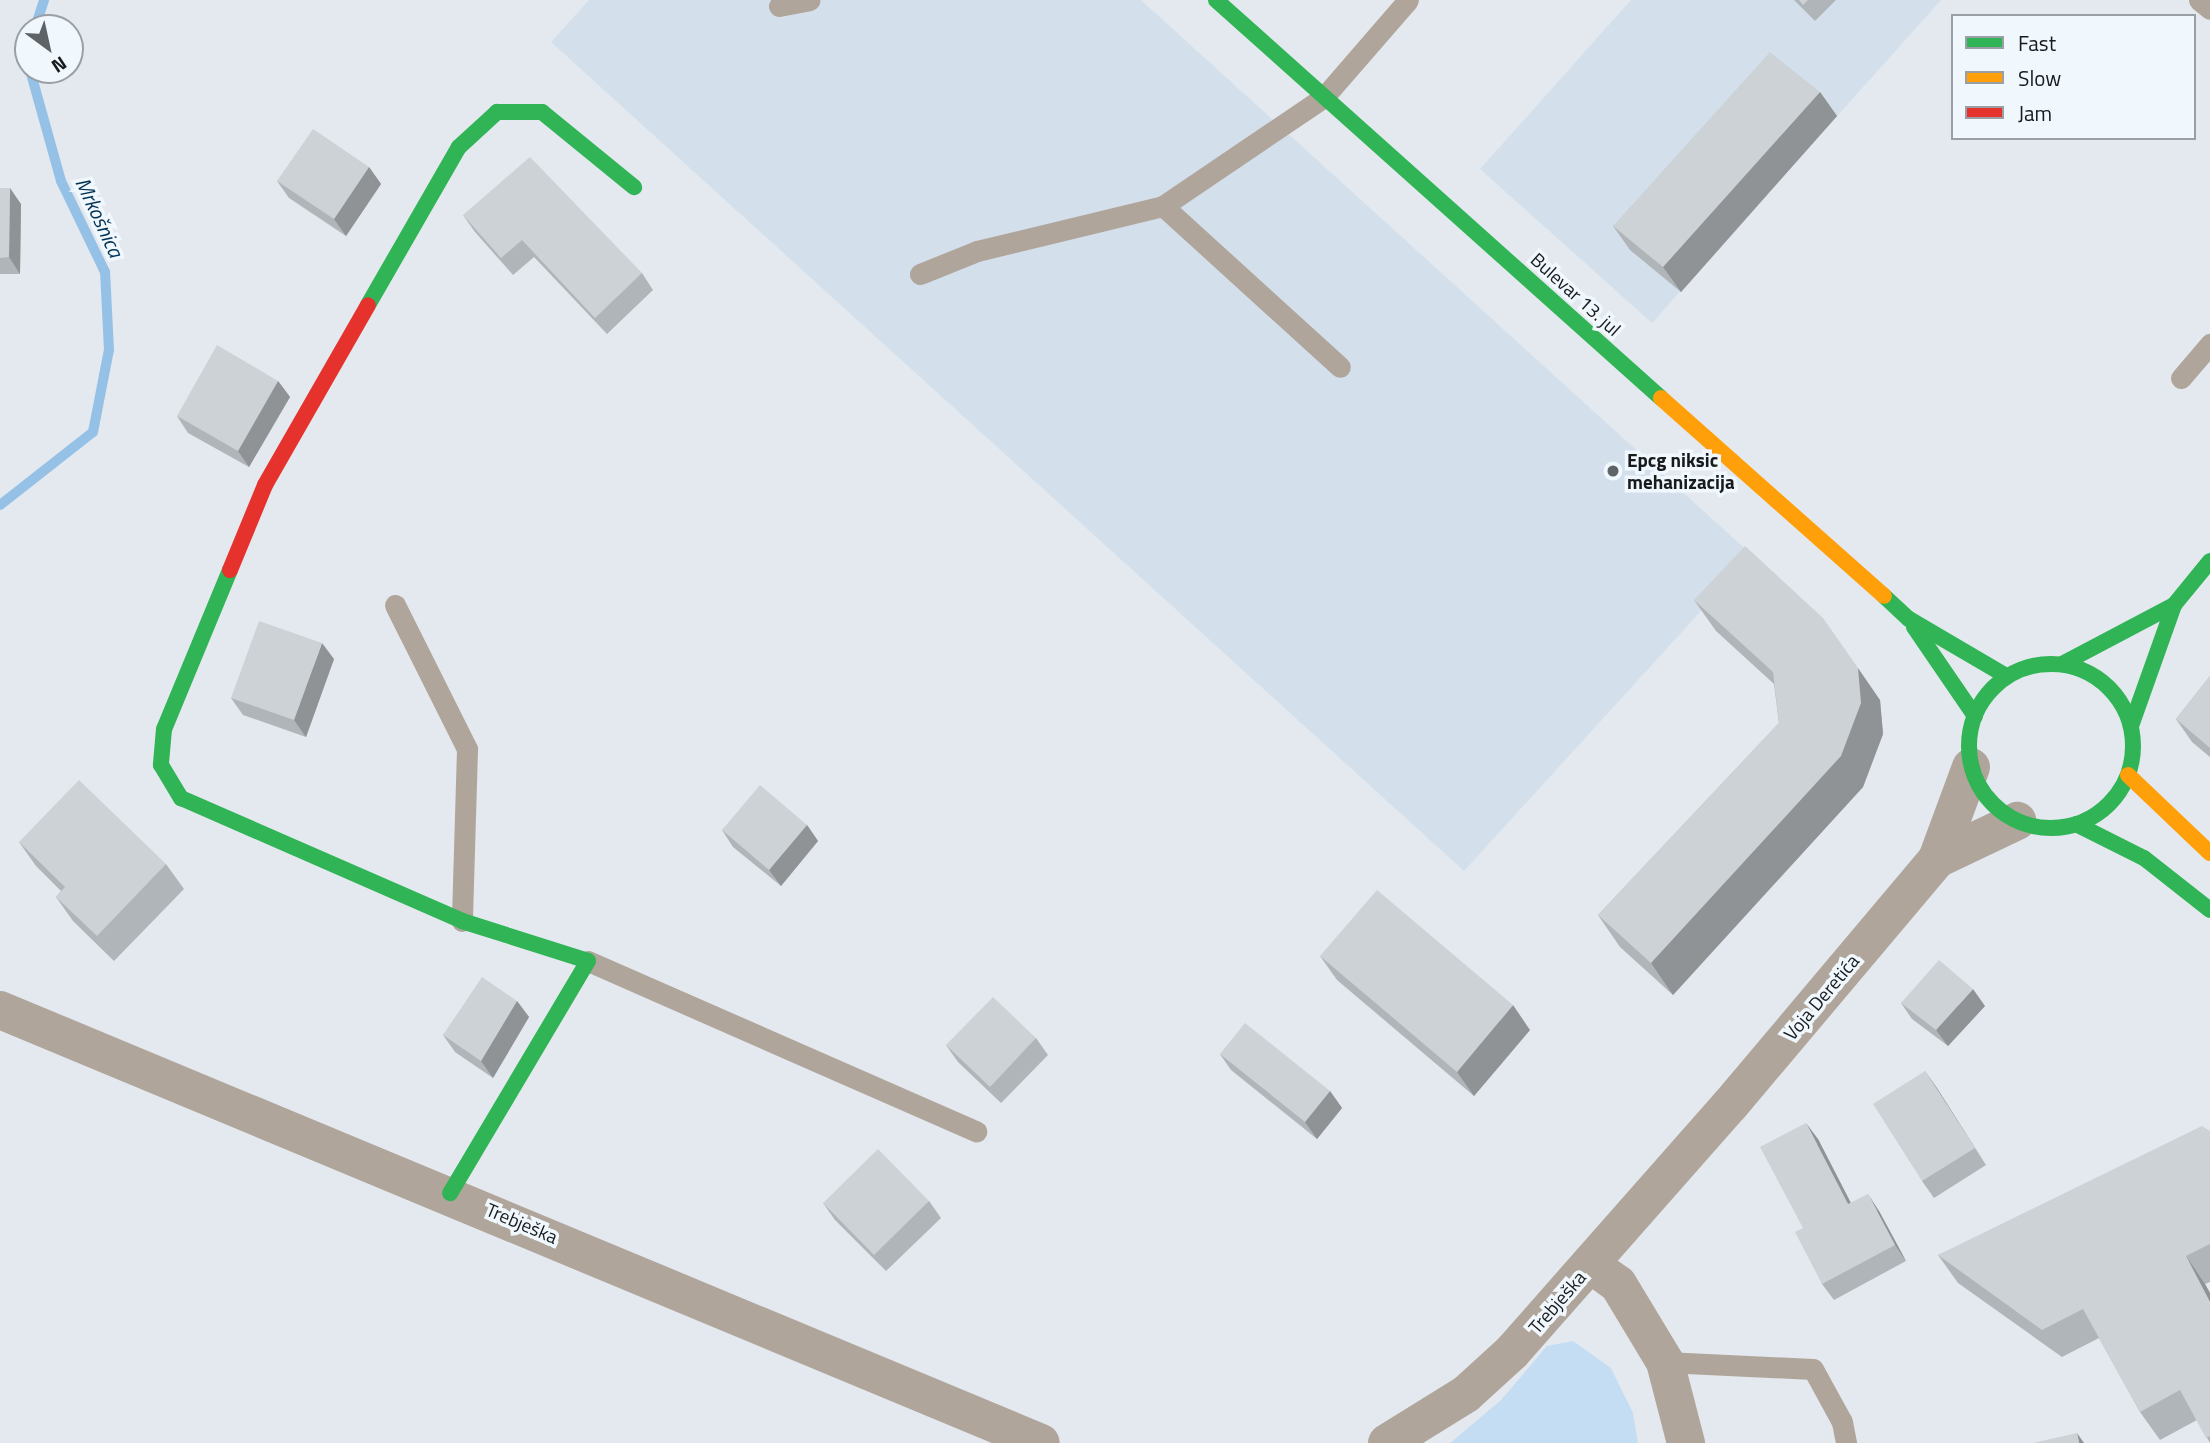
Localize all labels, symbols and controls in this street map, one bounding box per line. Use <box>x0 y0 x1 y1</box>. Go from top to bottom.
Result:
north arrow <box>14 14 84 84</box>
legend <box>1951 14 2196 140</box>
text: Fast <box>2018 27 2056 59</box>
text: N <box>46 50 73 81</box>
text: Slow <box>2018 62 2061 94</box>
text: Jam <box>2018 97 2052 129</box>
water label: Mrkošnica <box>71 173 129 261</box>
street label: Bulevar 13. jul <box>1526 248 1626 340</box>
place label: Epcg niksic mehanizacija <box>1627 449 1735 493</box>
marker: Epcg niksic mehanizacija <box>1605 463 1621 479</box>
street label: Voja Deretića <box>1779 950 1863 1044</box>
street label: Trebješka <box>483 1198 561 1248</box>
street label: Trebješka <box>1524 1266 1590 1338</box>

